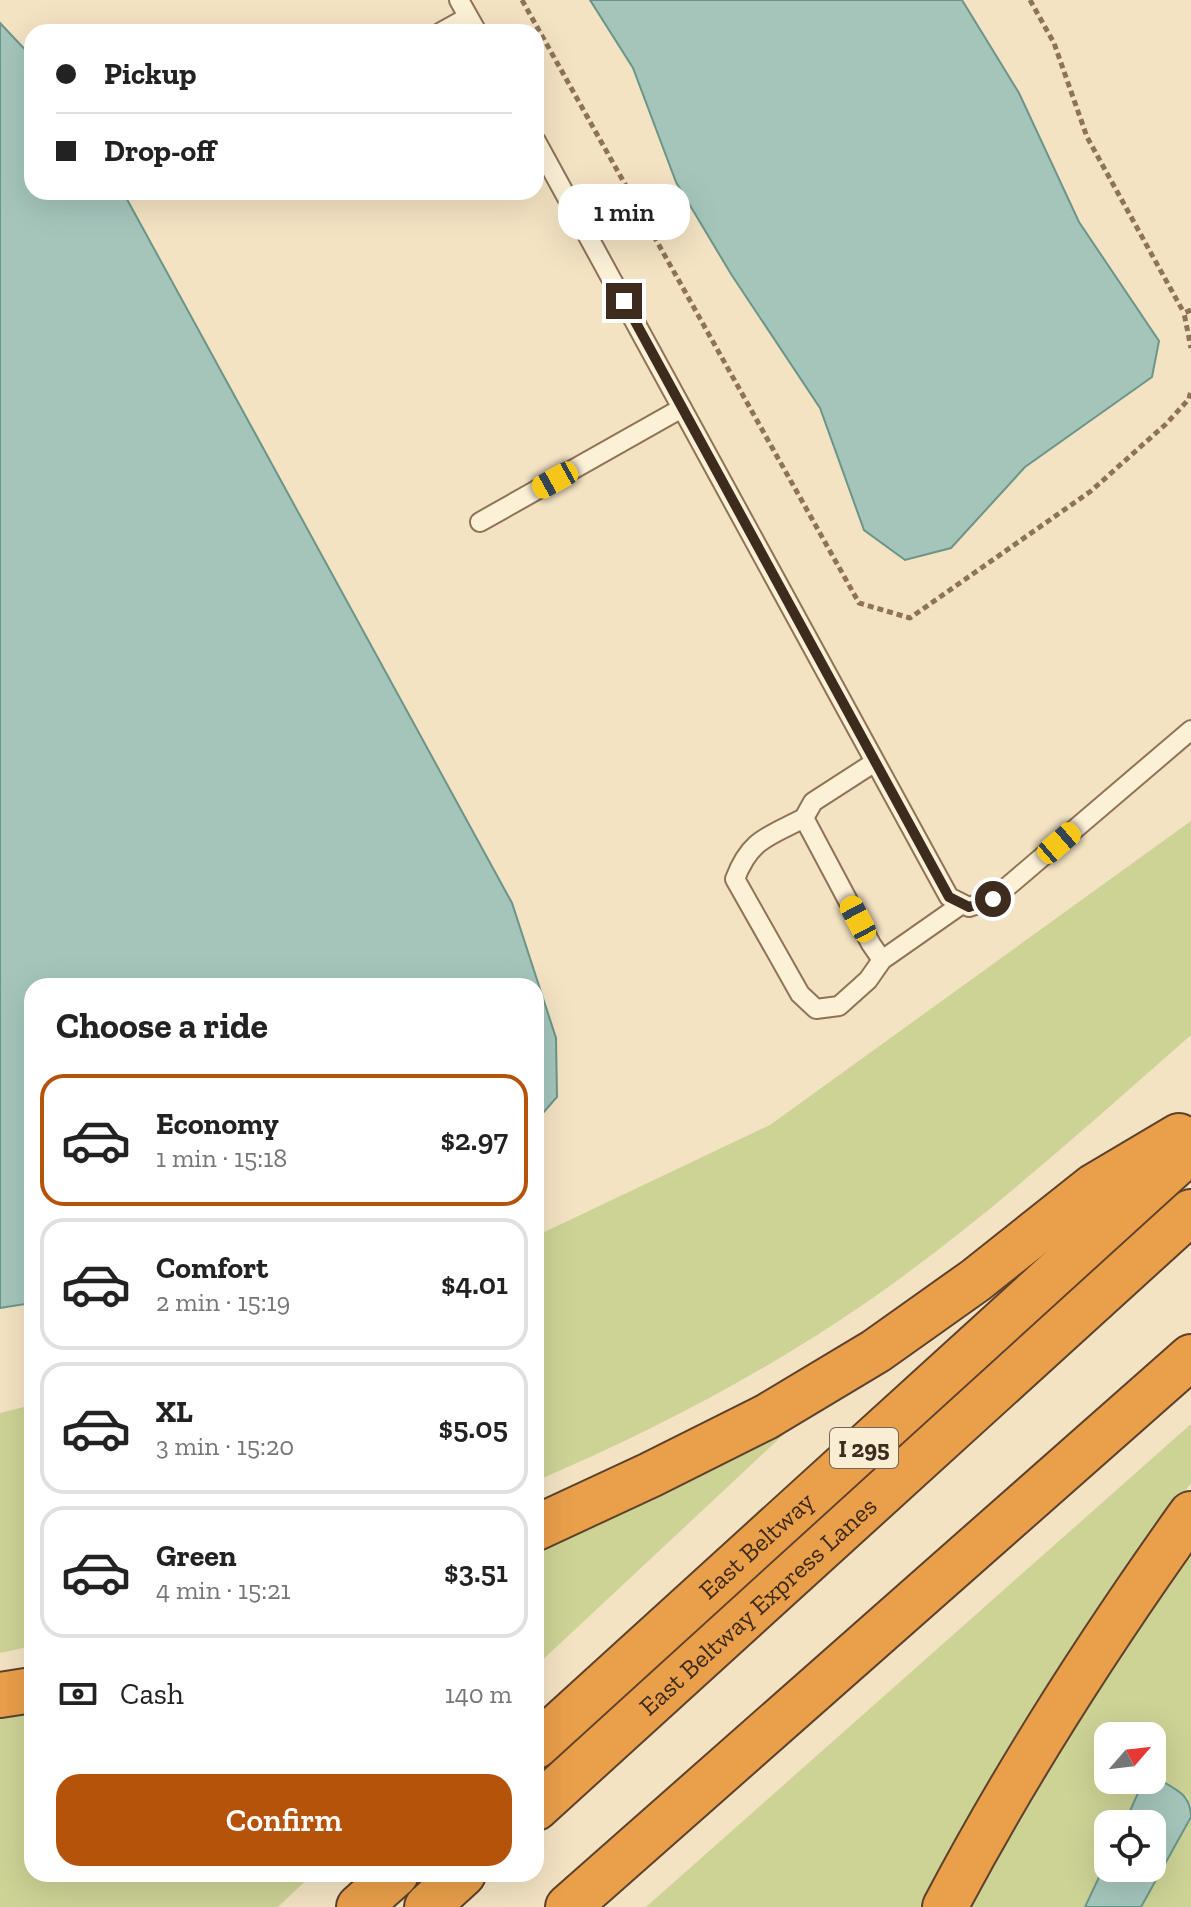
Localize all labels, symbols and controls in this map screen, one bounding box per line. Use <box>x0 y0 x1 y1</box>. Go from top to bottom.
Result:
text: Pickup <box>104 56 196 92</box>
text: Drop-off <box>104 133 216 169</box>
callout: 1 min <box>558 185 690 241</box>
text: 1 min <box>593 196 655 228</box>
route end <box>606 283 642 319</box>
car <box>528 458 582 502</box>
car <box>1033 818 1085 868</box>
route start <box>975 881 1011 917</box>
car <box>836 892 880 946</box>
text: Choose a ride <box>56 1004 268 1047</box>
icon: car <box>60 1104 132 1176</box>
text: Economy <box>156 1106 279 1142</box>
text: $2.97 <box>440 1122 508 1158</box>
text: 1 min · 15:18 <box>156 1142 287 1174</box>
icon: car <box>60 1248 132 1320</box>
text: Comfort <box>156 1250 268 1286</box>
text: $4.01 <box>441 1266 508 1302</box>
text: 2 min · 15:19 <box>156 1286 290 1318</box>
icon: car <box>60 1392 132 1464</box>
text: XL <box>156 1394 193 1430</box>
text: $5.05 <box>438 1410 508 1446</box>
road number: I 295 <box>830 1428 898 1468</box>
text: 3 min · 15:20 <box>156 1430 294 1462</box>
street label: East Beltway <box>692 1484 821 1606</box>
street label: East Beltway Express Lanes <box>632 1490 883 1722</box>
icon: car <box>60 1536 132 1608</box>
text: Green <box>156 1538 236 1574</box>
text: $3.51 <box>444 1554 508 1590</box>
text: 4 min · 15:21 <box>156 1574 291 1606</box>
icon: cash <box>56 1672 100 1716</box>
text: Cash <box>120 1676 184 1712</box>
text: 140 m <box>445 1678 512 1710</box>
north arrow <box>1094 1722 1166 1794</box>
map controls <box>1094 1722 1166 1882</box>
button: Confirm <box>56 1774 512 1866</box>
button: locate <box>1094 1810 1166 1882</box>

